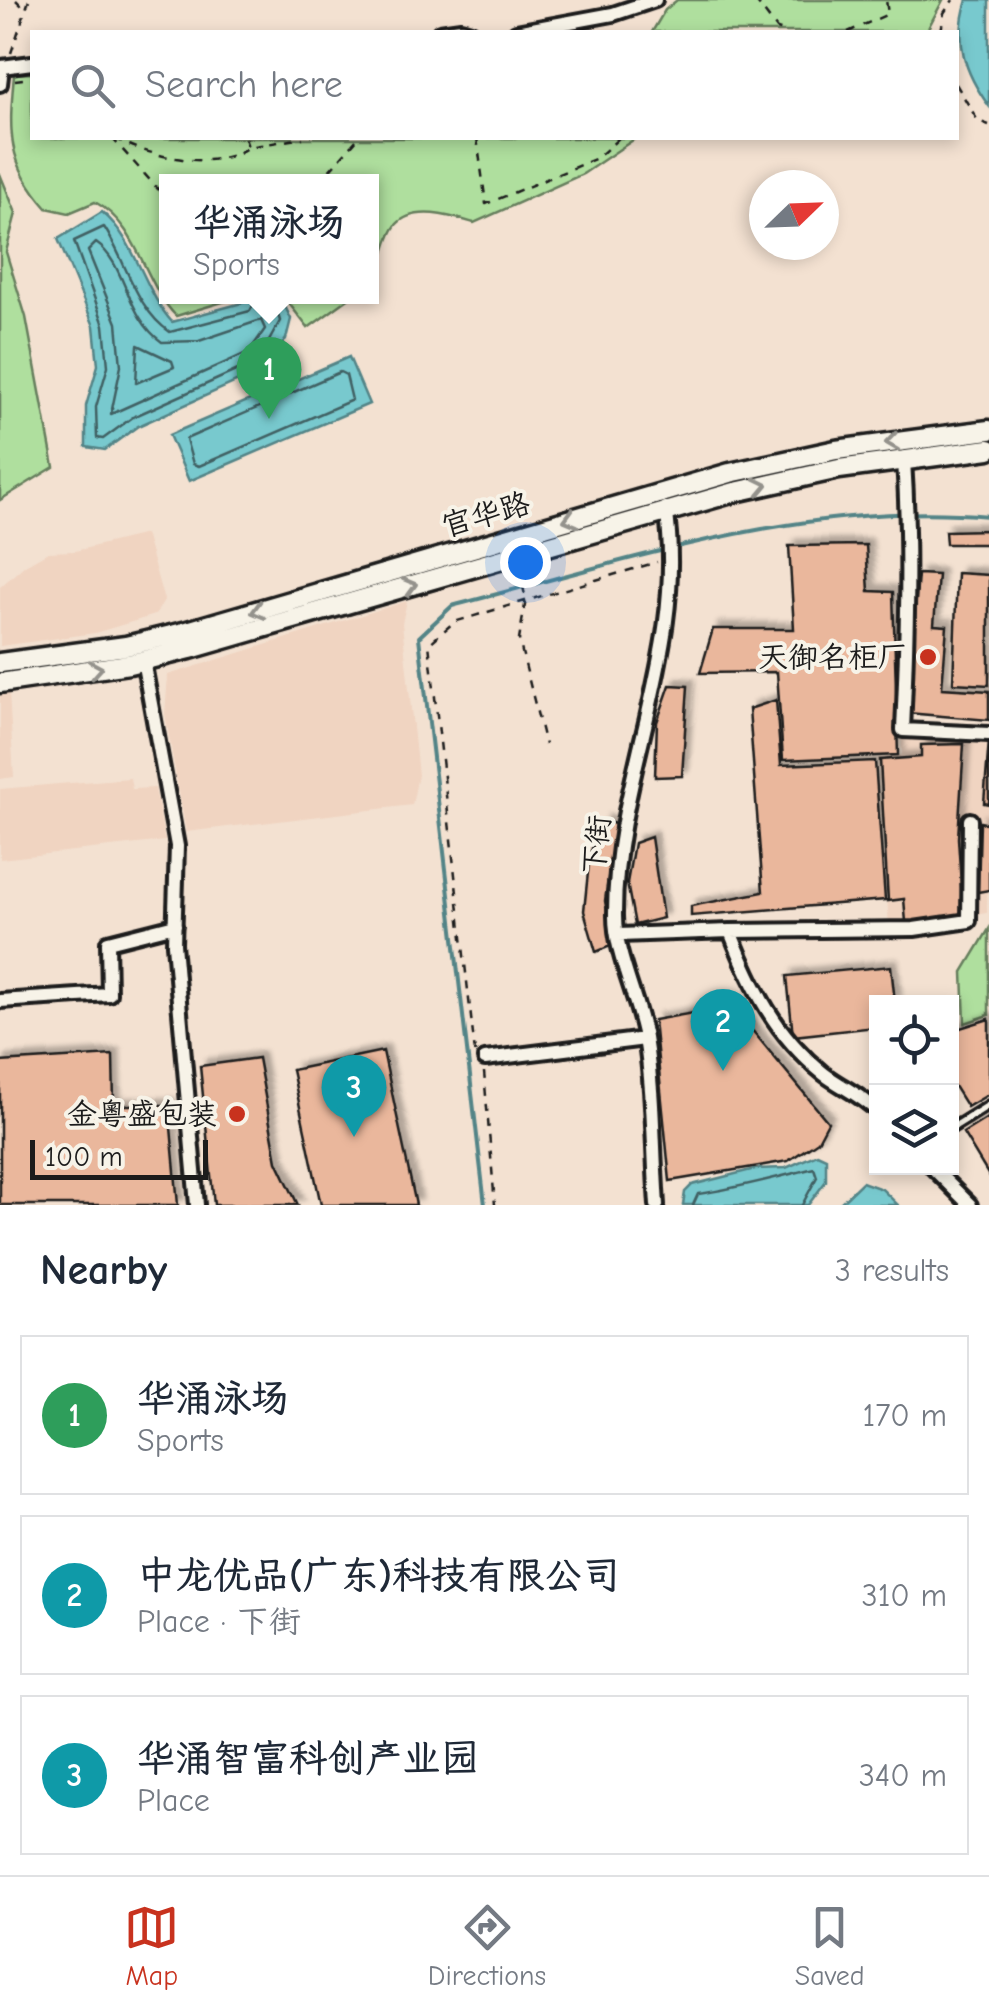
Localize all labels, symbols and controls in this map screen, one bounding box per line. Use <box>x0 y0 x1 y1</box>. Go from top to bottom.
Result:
search box <box>30 30 959 140</box>
icon: search <box>65 58 120 113</box>
text: Search here <box>145 63 343 107</box>
north arrow <box>749 170 839 260</box>
popup <box>159 174 379 304</box>
text: 华涌泳场 <box>193 201 345 245</box>
text: Sports <box>193 246 280 283</box>
pin: 1 <box>236 336 302 419</box>
one-way arrow <box>884 430 901 451</box>
one-way arrow <box>752 477 769 498</box>
street label: 官华路 <box>438 486 534 544</box>
one-way arrow <box>562 508 579 529</box>
your location <box>500 537 551 588</box>
one-way arrow <box>401 576 418 597</box>
one-way arrow <box>250 599 267 620</box>
place label: 天御名柜厂 <box>758 640 908 675</box>
marker: 天御名柜厂 <box>917 646 939 668</box>
one-way arrow <box>88 659 105 680</box>
street label: 下街 <box>576 813 618 877</box>
pin: 2 <box>690 988 756 1071</box>
map controls <box>869 995 959 1175</box>
button: locate <box>869 995 959 1085</box>
pin: 3 <box>322 1054 386 1137</box>
button: layers <box>869 1085 959 1175</box>
place label: 金粤盛包装 <box>67 1097 217 1132</box>
marker: 金粤盛包装 <box>226 1103 248 1125</box>
scale bar <box>30 1135 208 1180</box>
text: 100 m <box>45 1141 123 1173</box>
text: Nearby <box>40 1246 167 1295</box>
text: 3 results <box>835 1252 949 1289</box>
text: 华涌泳场 <box>137 1377 289 1421</box>
text: 1 <box>68 1397 81 1434</box>
text: 170 m <box>863 1397 947 1434</box>
text: Sports <box>137 1422 224 1459</box>
text: 中龙优品(广东)科技有限公司 <box>137 1554 620 1598</box>
text: 2 <box>67 1577 82 1614</box>
text: 310 m <box>861 1577 947 1614</box>
text: Place · 下街 <box>137 1603 301 1640</box>
text: 华涌智富科创产业园 <box>137 1737 479 1781</box>
text: 3 <box>67 1757 82 1794</box>
text: 340 m <box>859 1757 947 1794</box>
text: Place <box>137 1782 210 1819</box>
tab: Map <box>124 1900 179 1992</box>
tab: Directions <box>428 1900 546 1992</box>
tab: Saved <box>795 1900 865 1992</box>

